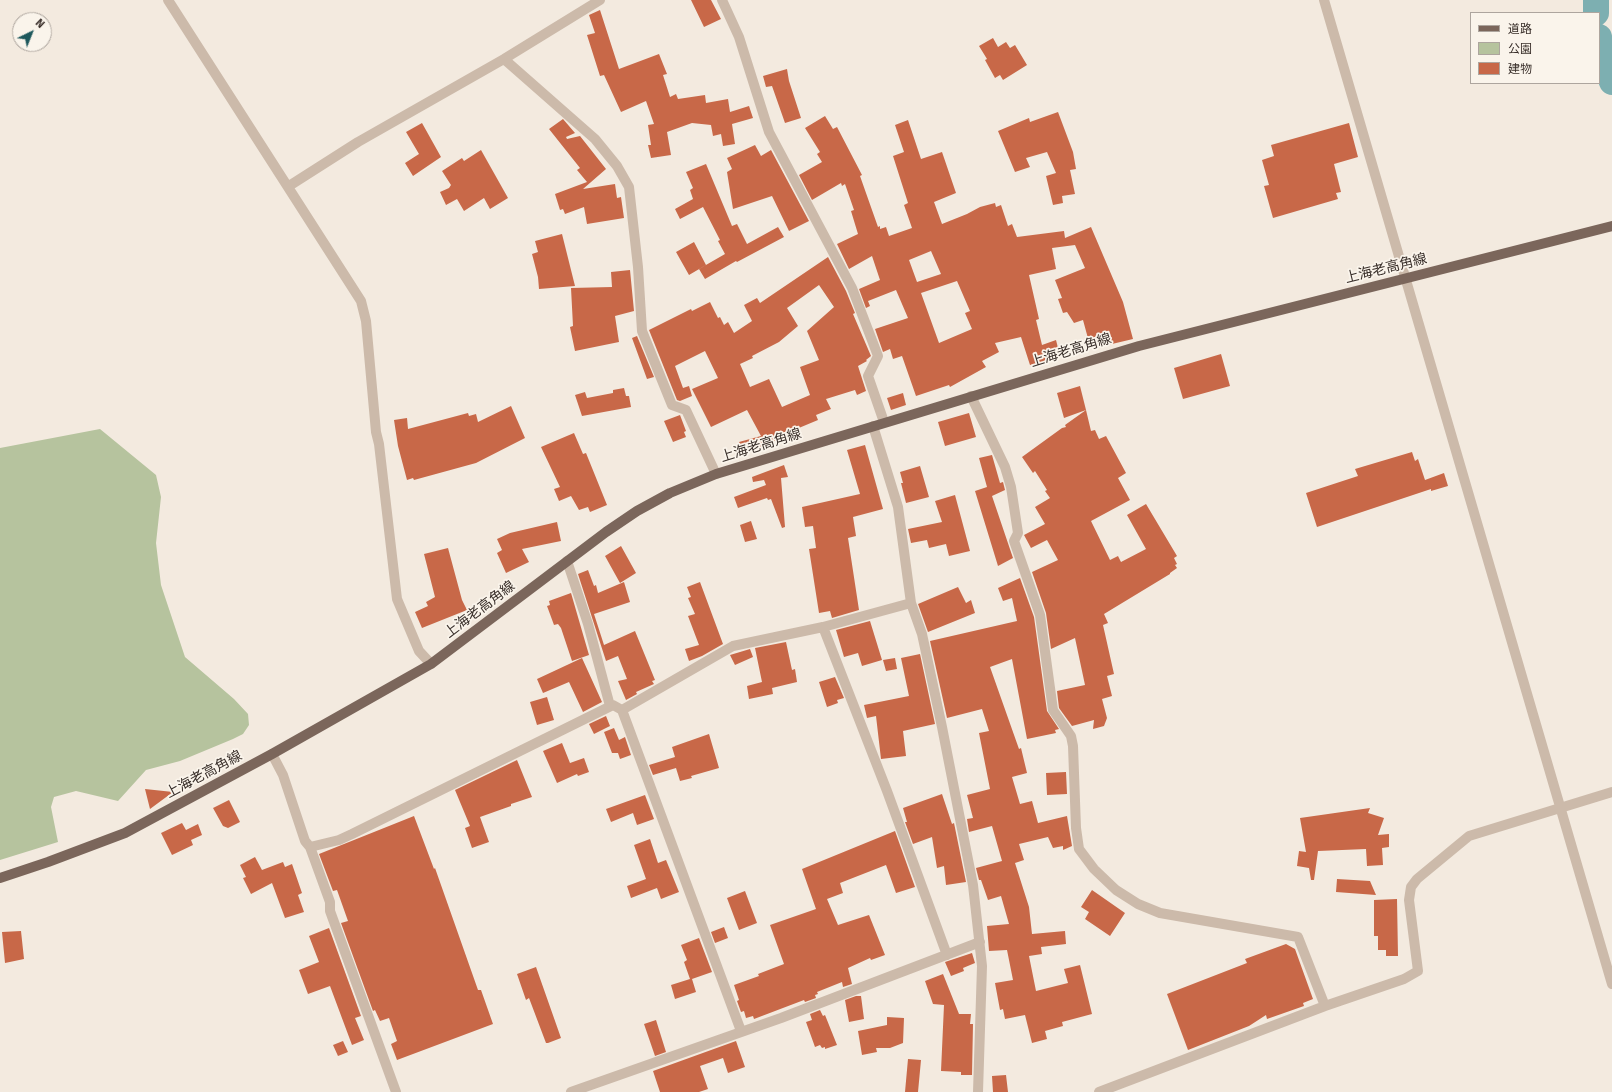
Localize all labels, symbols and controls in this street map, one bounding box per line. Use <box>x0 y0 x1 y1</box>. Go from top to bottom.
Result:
north arrow <box>12 12 52 52</box>
legend <box>1470 12 1600 84</box>
text: N <box>33 16 47 31</box>
text: 道路 <box>1508 22 1532 37</box>
text: 公園 <box>1508 42 1532 57</box>
text: 建物 <box>1508 62 1532 77</box>
street label: 上海老高角線 <box>1343 251 1429 287</box>
street label: 上海老高角線 <box>1028 331 1114 371</box>
street label: 上海老高角線 <box>718 426 804 466</box>
street label: 上海老高角線 <box>441 578 519 642</box>
street label: 上海老高角線 <box>163 748 245 802</box>

